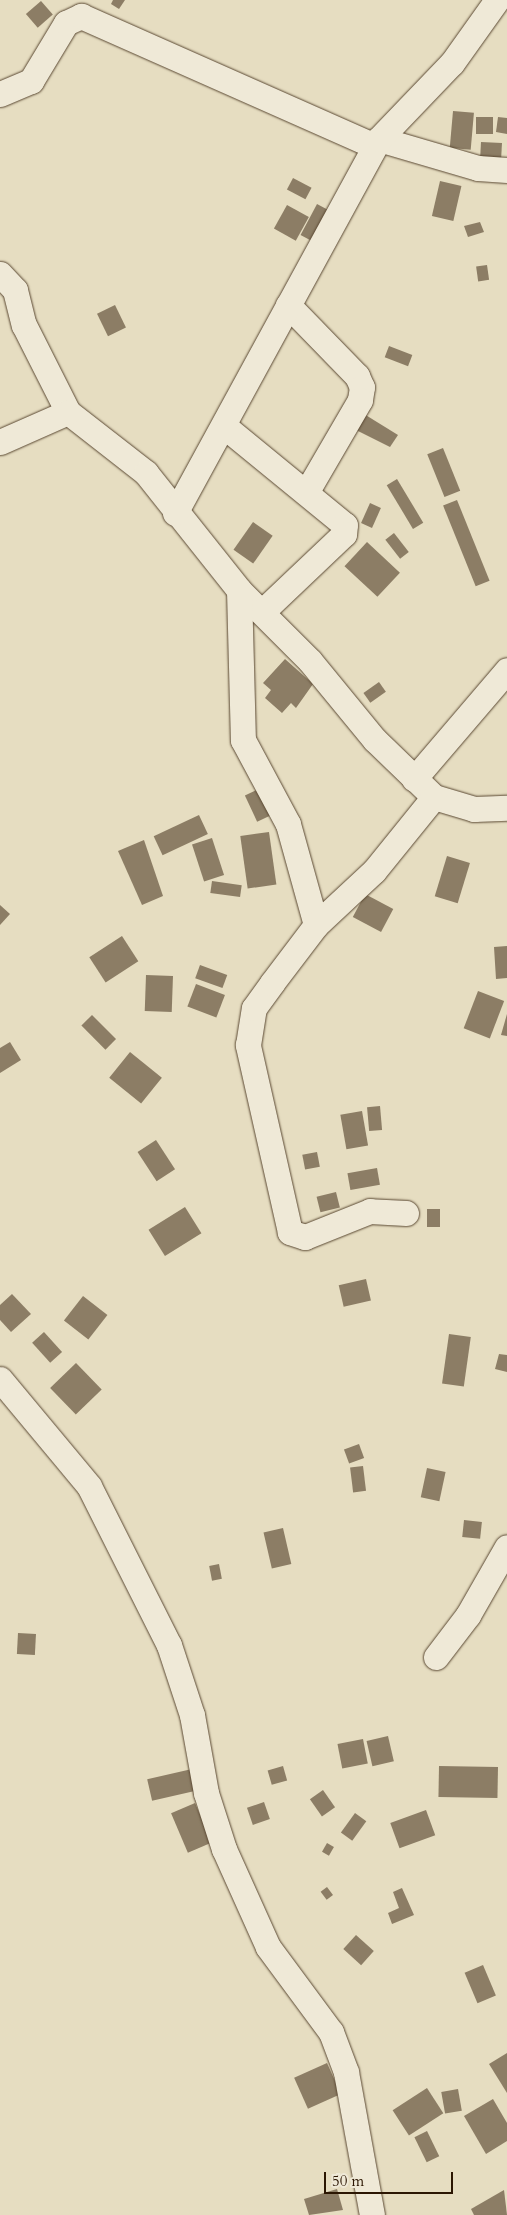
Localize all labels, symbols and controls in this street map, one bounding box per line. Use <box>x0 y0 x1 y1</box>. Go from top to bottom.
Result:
scale bar <box>327 2162 456 2194</box>
text: 50 m <box>332 2171 364 2191</box>

